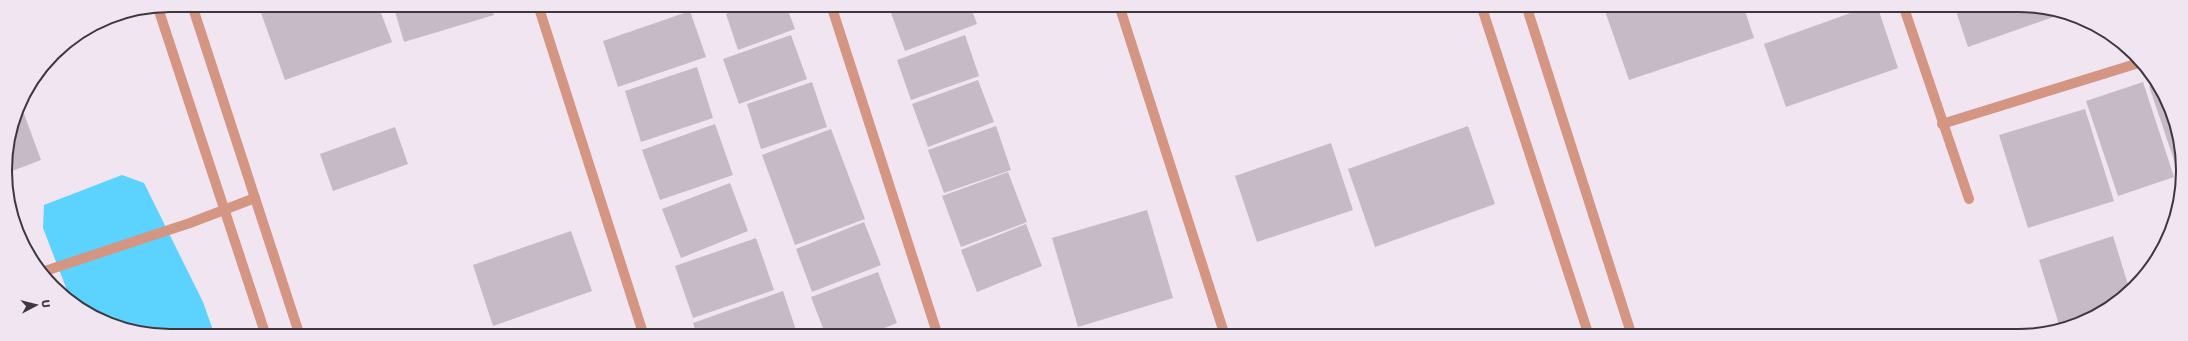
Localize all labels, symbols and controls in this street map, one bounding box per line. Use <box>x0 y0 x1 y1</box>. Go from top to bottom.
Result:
north arrow <box>16 285 56 325</box>
text: U <box>38 299 52 309</box>

